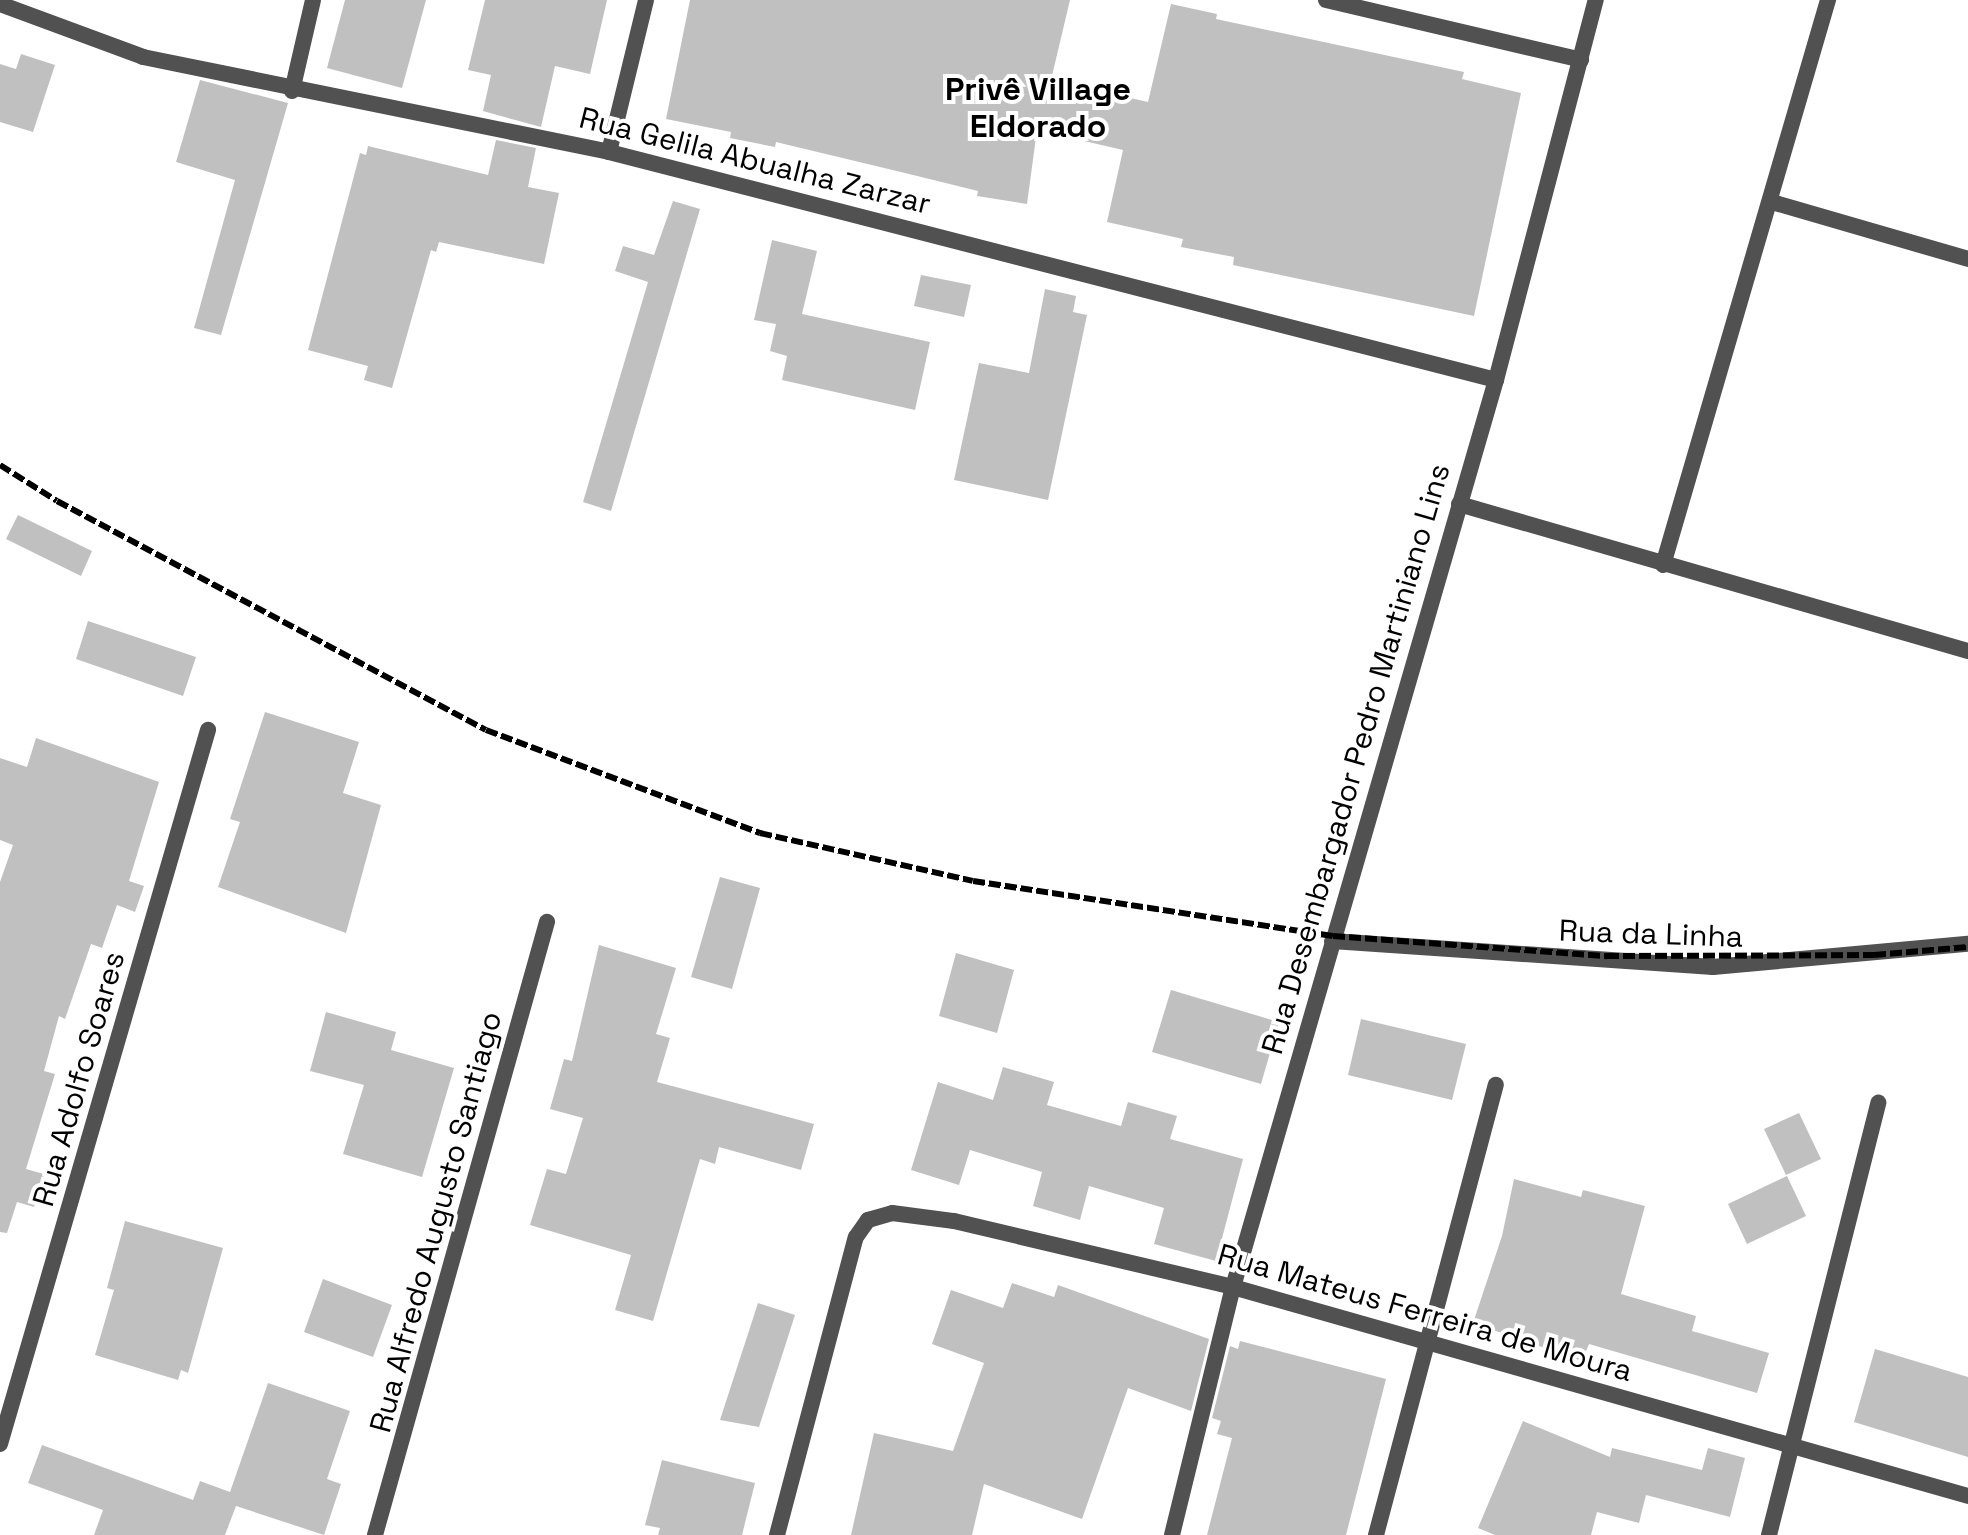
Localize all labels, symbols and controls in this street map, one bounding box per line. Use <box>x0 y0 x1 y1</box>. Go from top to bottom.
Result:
district label: Privê Village Eldorado <box>945 71 1131 146</box>
street label: Rua Gelila Abualha Zarzar <box>575 100 935 222</box>
street label: Rua Desembargador Pedro Martiniano Lins <box>1254 460 1458 1058</box>
street label: Rua da Linha <box>1558 913 1744 955</box>
street label: Rua Adolfo Soares <box>25 947 133 1211</box>
street label: Rua Alfredo Augusto Santiago <box>362 1007 510 1437</box>
street label: Rua Mateus Ferreira de Moura <box>1213 1236 1637 1390</box>

